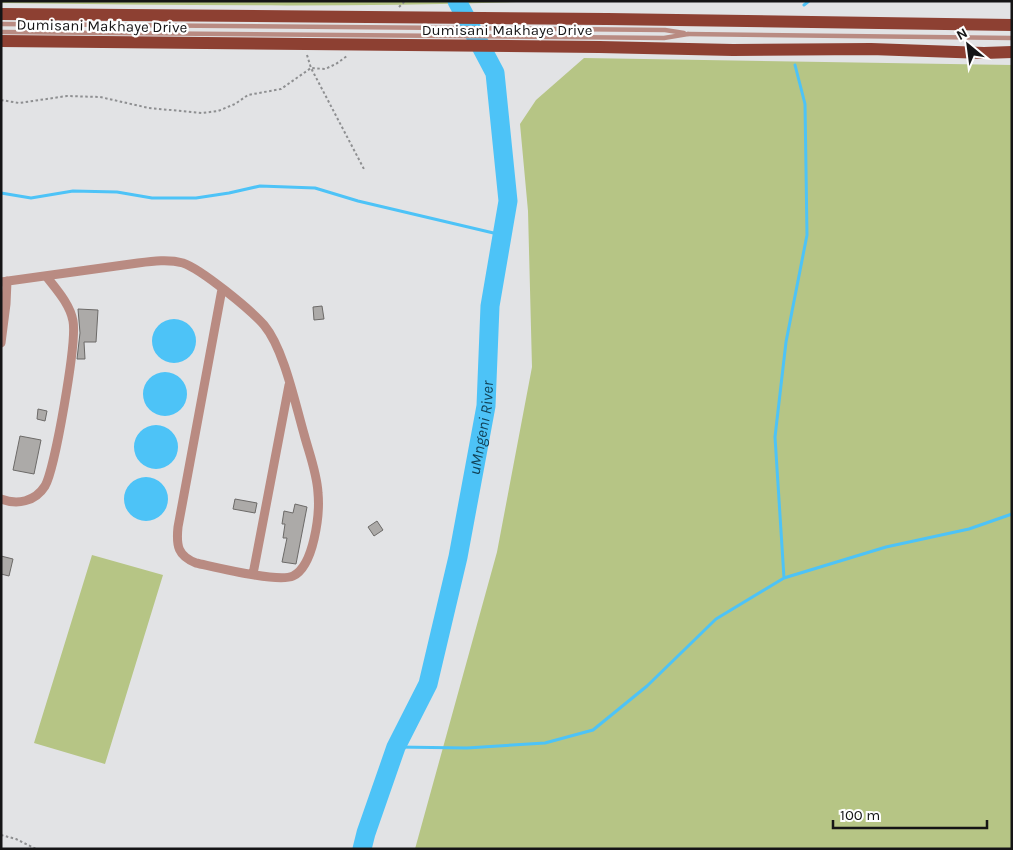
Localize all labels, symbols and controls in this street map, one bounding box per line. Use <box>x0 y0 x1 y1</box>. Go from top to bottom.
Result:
street label: Dumisani Makhaye Drive <box>16 16 188 36</box>
north arrow <box>943 20 993 70</box>
street label: Dumisani Makhaye Drive <box>422 21 592 39</box>
text: N <box>953 24 970 44</box>
water label: uMngeni River <box>464 380 497 476</box>
scale bar <box>833 798 987 830</box>
text: 100 m <box>840 806 880 824</box>

